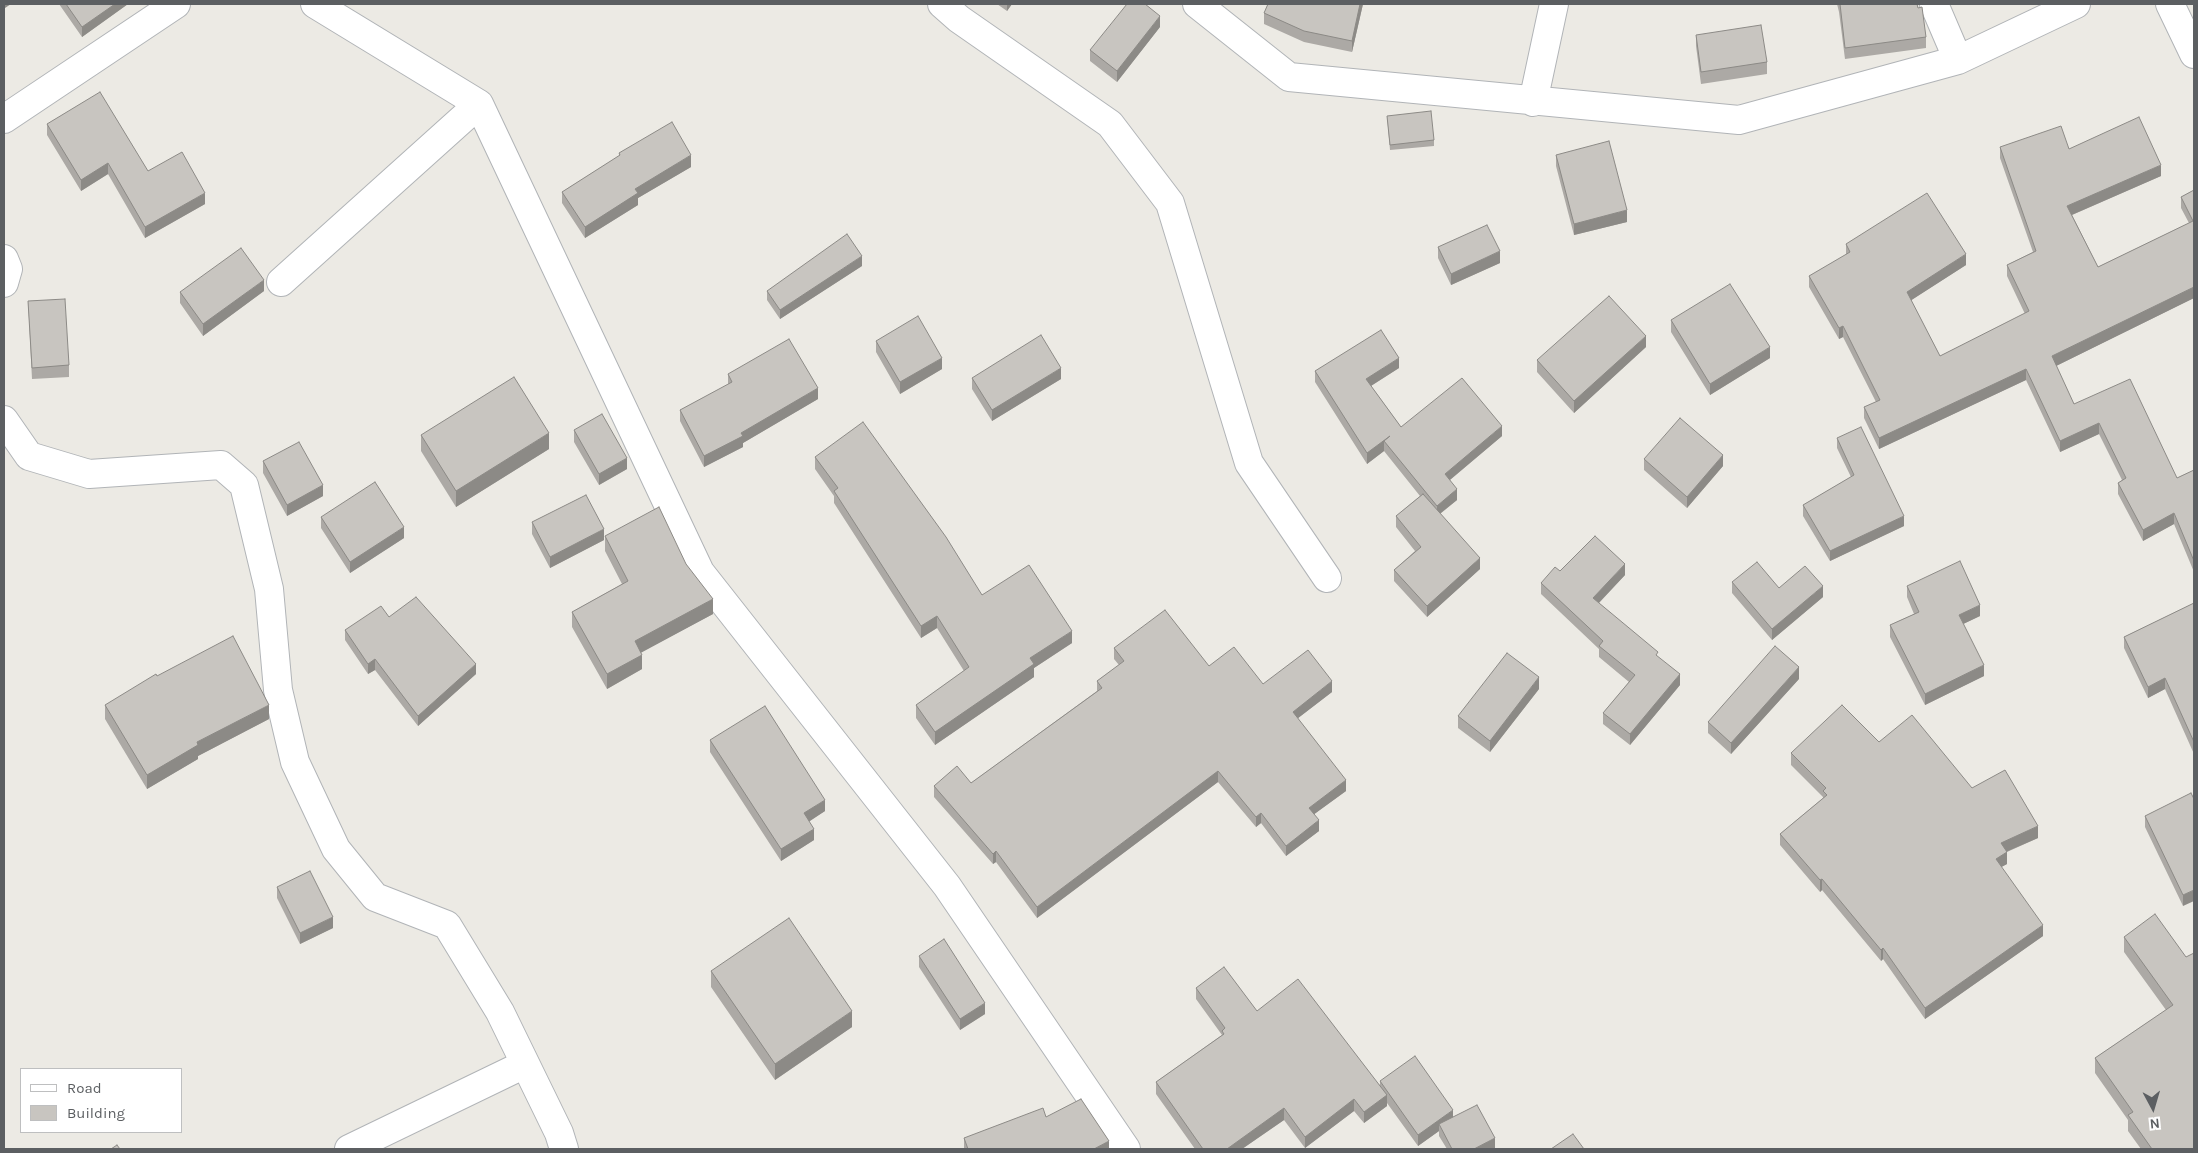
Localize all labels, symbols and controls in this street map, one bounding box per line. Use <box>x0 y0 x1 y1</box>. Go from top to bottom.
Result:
legend <box>20 1068 182 1133</box>
text: Road <box>67 1079 102 1097</box>
north arrow <box>2128 1083 2178 1133</box>
text: Building <box>67 1104 125 1122</box>
text: N <box>2149 1114 2161 1132</box>

